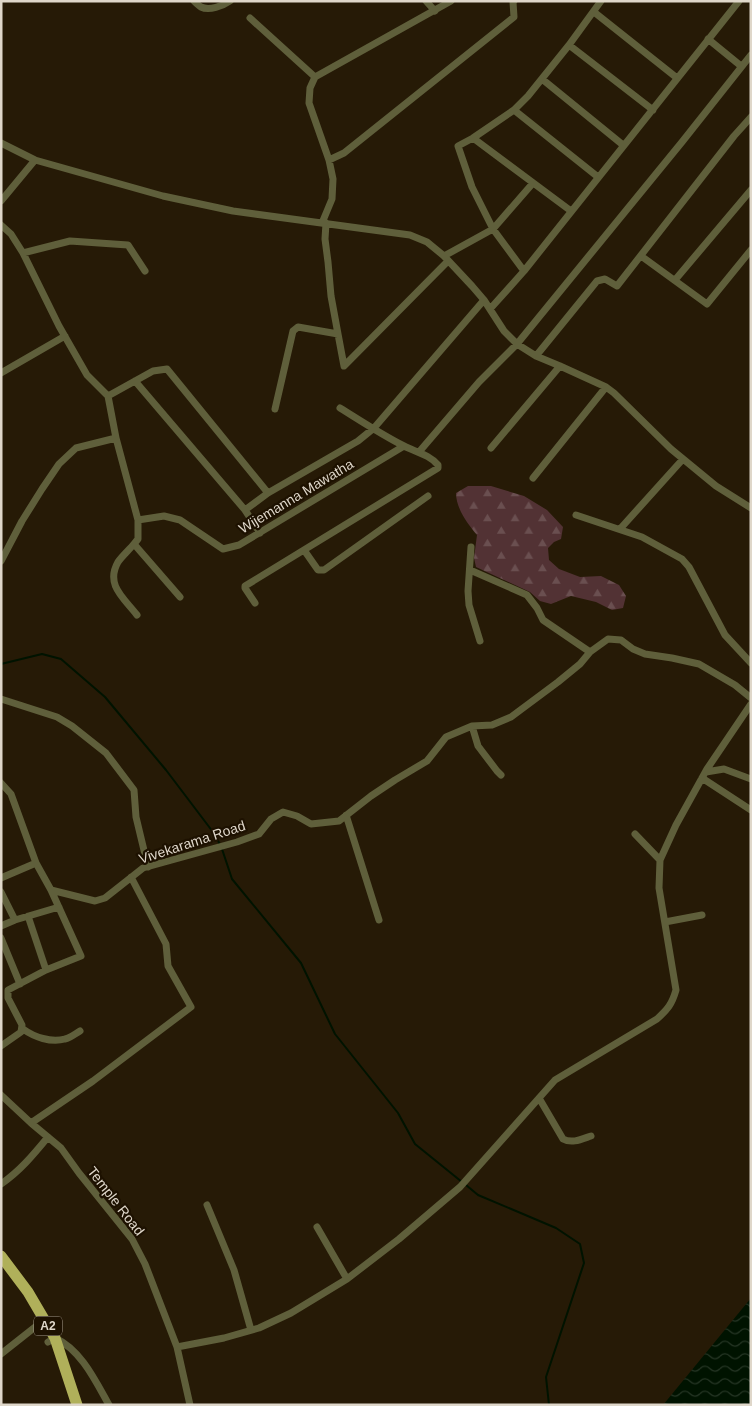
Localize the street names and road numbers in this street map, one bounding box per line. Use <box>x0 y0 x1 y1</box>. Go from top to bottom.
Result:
street label: Wijemanna Mawatha <box>236 455 356 537</box>
street label: Vivekarama Road <box>137 817 247 867</box>
street label: Temple Road <box>84 1164 148 1238</box>
road number: A2 <box>34 1316 62 1335</box>

